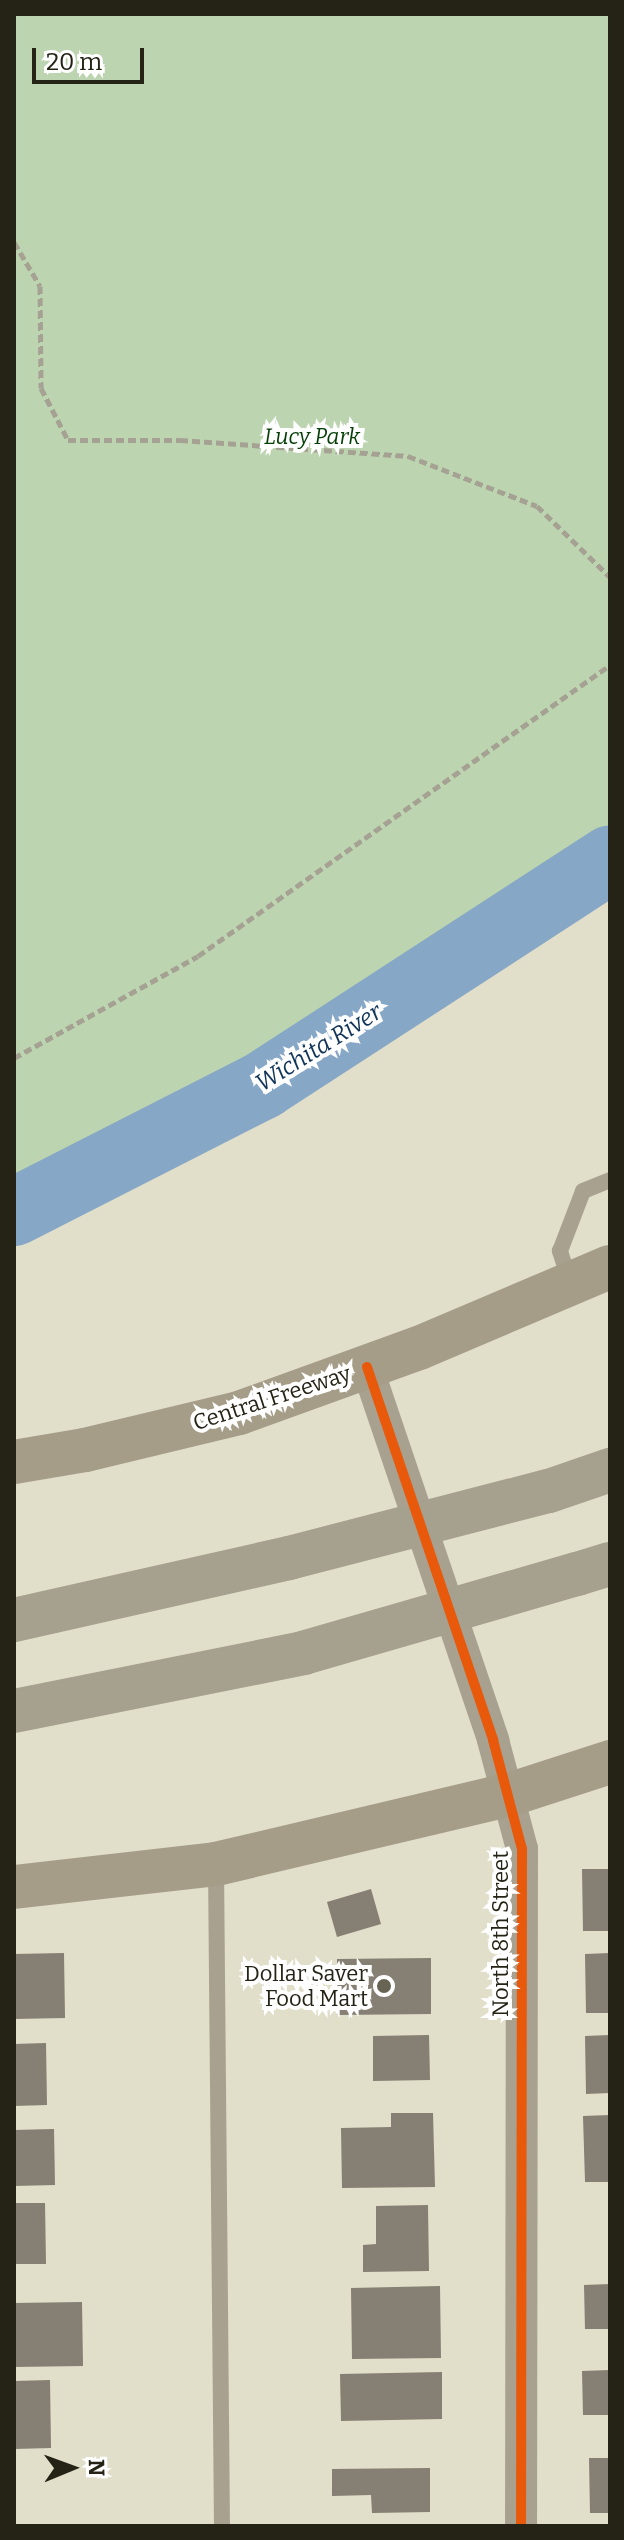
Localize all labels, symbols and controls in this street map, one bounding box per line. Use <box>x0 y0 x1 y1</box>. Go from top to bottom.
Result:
scale bar <box>36 32 148 82</box>
text: 20 m <box>46 48 102 76</box>
park label: Lucy Park <box>264 424 360 450</box>
water label: Wichita River <box>251 998 387 1098</box>
street label: Central Freeway <box>190 1360 354 1436</box>
street label: North 8th Street <box>488 1851 514 2017</box>
place label: Dollar Saver Food Mart <box>244 1960 368 2012</box>
marker: Dollar Saver Food Mart <box>375 1977 393 1995</box>
north arrow <box>32 2428 112 2508</box>
text: N <box>83 2459 110 2476</box>

